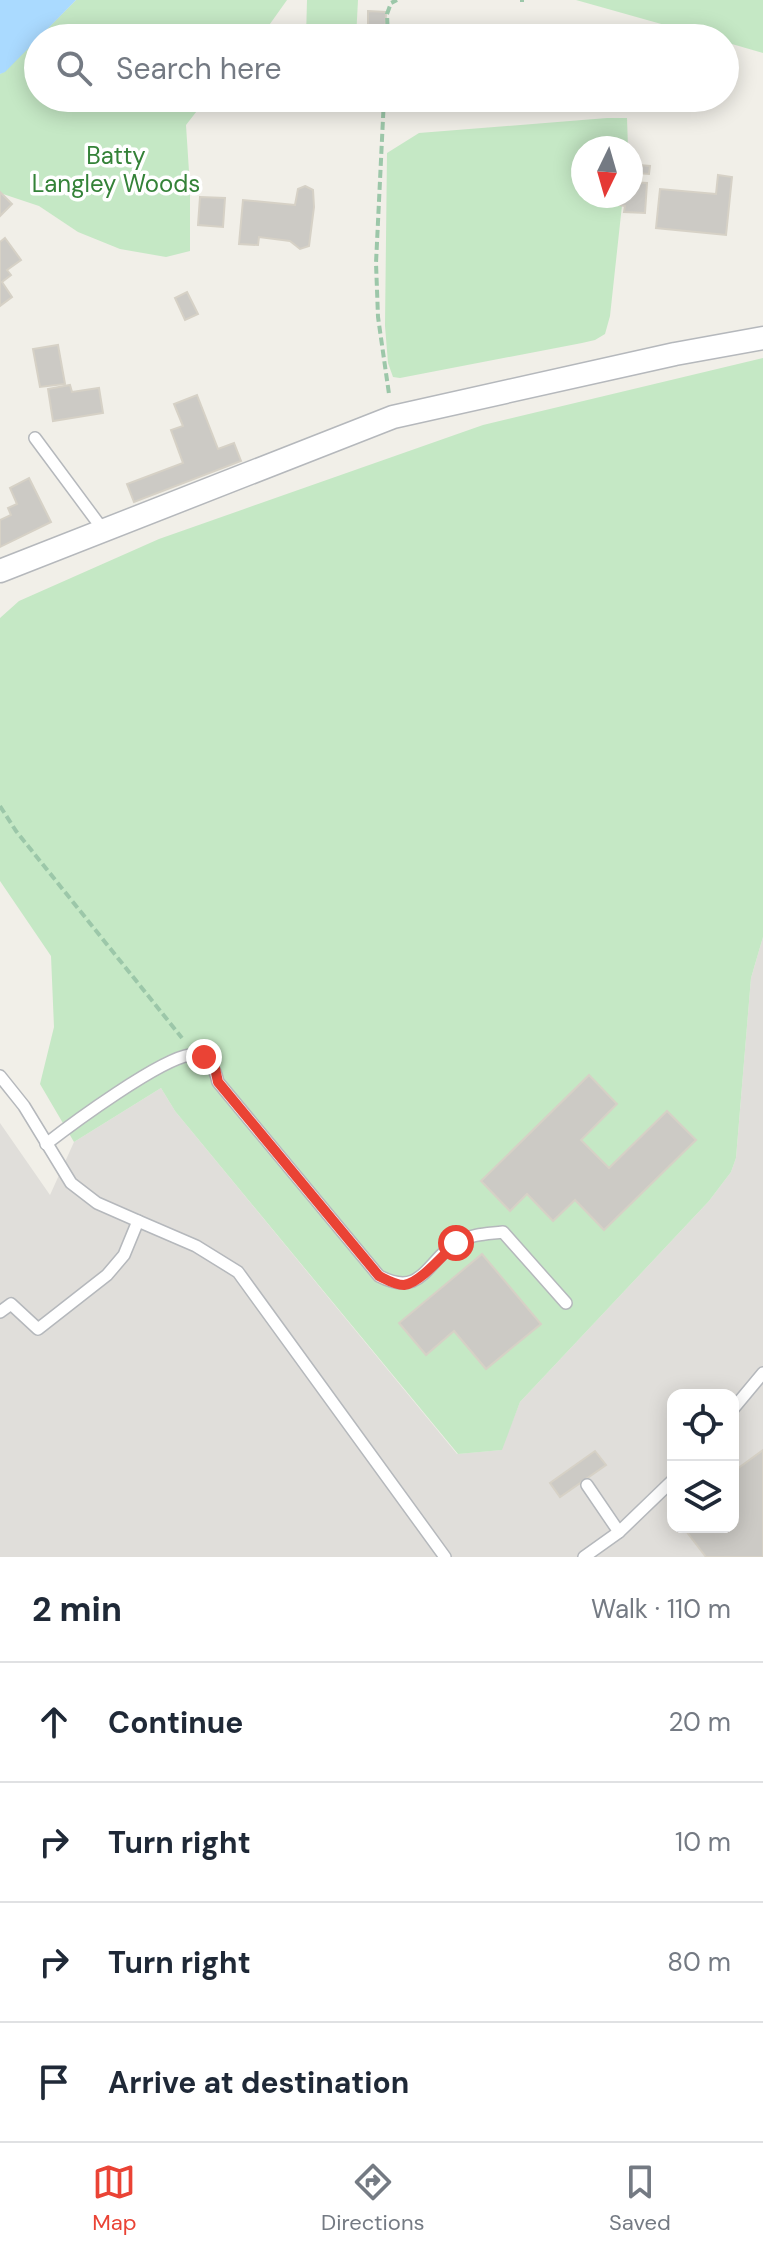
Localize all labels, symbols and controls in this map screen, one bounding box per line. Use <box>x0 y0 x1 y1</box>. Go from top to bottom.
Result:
search box <box>24 24 739 112</box>
icon: search <box>52 46 96 90</box>
text: Search here <box>116 49 282 88</box>
north arrow <box>571 136 643 208</box>
park label: Batty Langley Woods <box>32 140 200 199</box>
route end <box>186 1039 222 1075</box>
route start <box>438 1225 474 1261</box>
map controls <box>667 1389 739 1533</box>
button: locate <box>667 1389 739 1461</box>
button: layers <box>667 1461 739 1533</box>
text: 2 min <box>32 1587 122 1632</box>
text: Walk · 110 m <box>591 1592 731 1626</box>
icon: ahead <box>32 1700 76 1744</box>
text: Continue <box>108 1703 243 1742</box>
text: 20 m <box>668 1705 731 1739</box>
icon: right <box>32 1820 76 1864</box>
text: Turn right <box>108 1823 251 1862</box>
text: 10 m <box>675 1825 731 1859</box>
icon: right <box>32 1940 76 1984</box>
text: Turn right <box>108 1943 251 1982</box>
text: 80 m <box>667 1945 731 1979</box>
icon: arrive <box>32 2060 76 2104</box>
text: Arrive at destination <box>108 2063 409 2102</box>
tab: Map <box>92 2160 137 2237</box>
tab: Directions <box>321 2160 425 2237</box>
tab: Saved <box>609 2160 671 2237</box>

